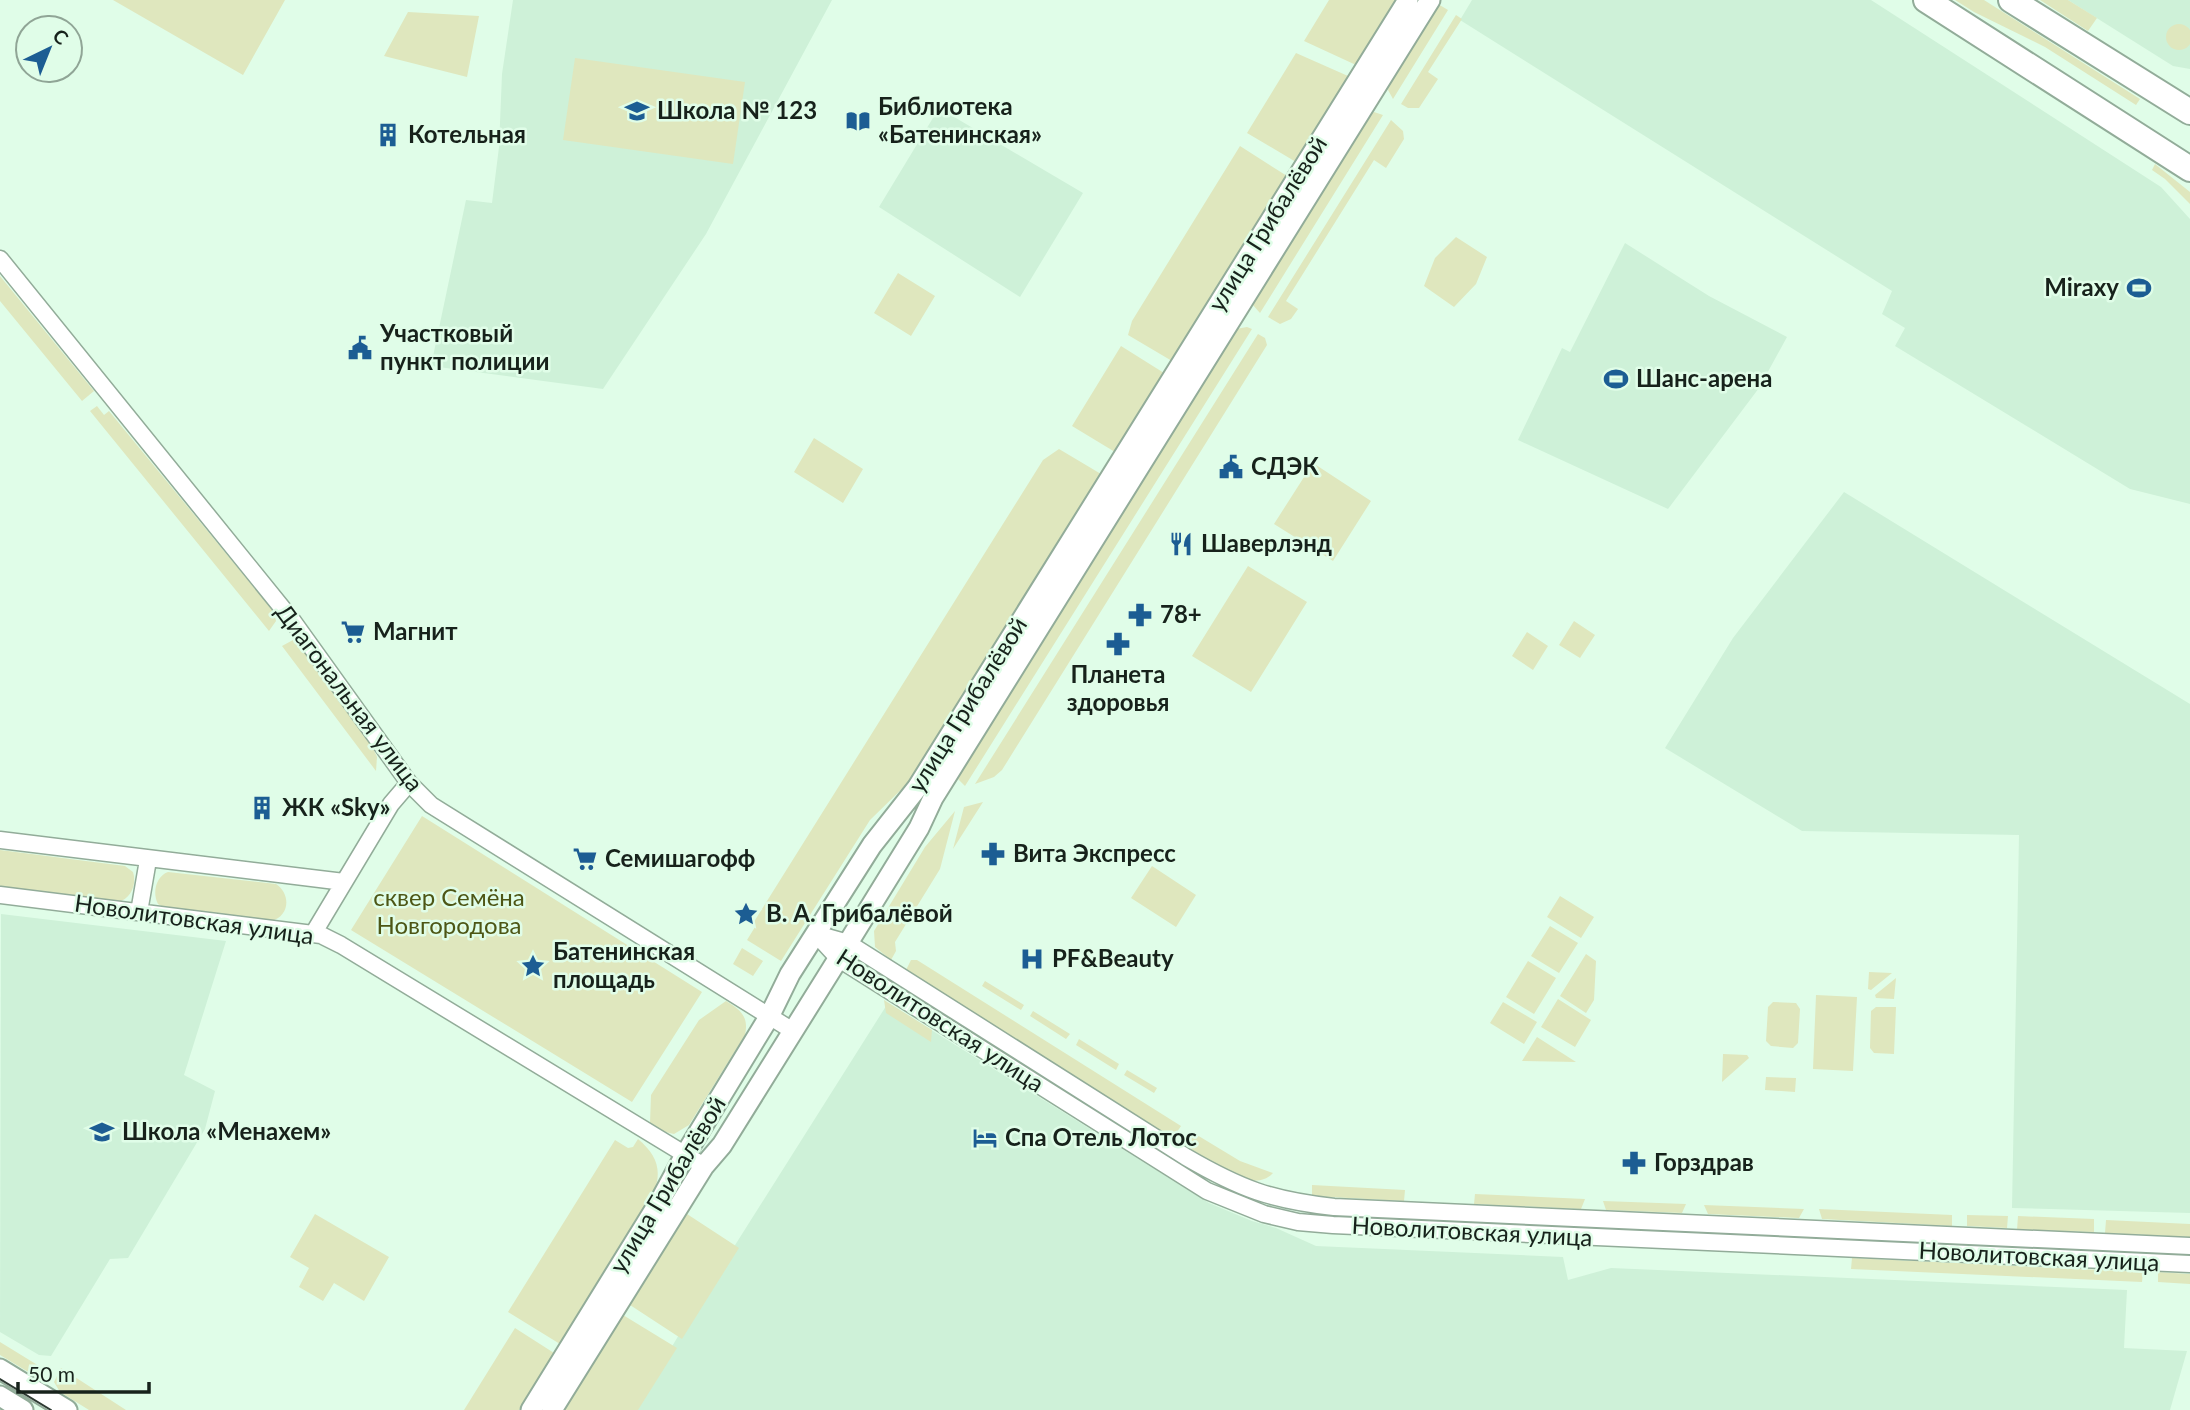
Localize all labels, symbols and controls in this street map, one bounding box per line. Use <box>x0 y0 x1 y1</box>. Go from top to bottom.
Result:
north arrow <box>14 14 84 84</box>
text: С <box>48 24 74 49</box>
place label: Библиотека «Батенинская» <box>878 91 1042 148</box>
place label: Школа № 123 <box>657 95 817 124</box>
school or university icon: Школа № 123 <box>623 97 651 125</box>
library icon: Библиотека «Батенинская» <box>844 107 872 135</box>
place label: Котельная <box>408 119 526 148</box>
building icon: Котельная <box>374 121 402 149</box>
street label: улица Грибалёвой <box>1201 130 1332 316</box>
place label: Miraxy <box>2044 272 2119 301</box>
sports icon: Miraxy <box>2125 274 2153 302</box>
place label: Участковый пункт полиции <box>379 318 550 375</box>
public building icon: Участковый пункт полиции <box>346 334 374 362</box>
place label: Шанс-арена <box>1636 363 1772 392</box>
sports icon: Шанс-арена <box>1602 365 1630 393</box>
place label: СДЭК <box>1251 451 1319 480</box>
public building icon: СДЭК <box>1217 453 1245 481</box>
place label: Шаверлэнд <box>1201 528 1332 557</box>
restaurant icon: Шаверлэнд <box>1167 530 1195 558</box>
street label: Диагональная улица <box>270 598 430 797</box>
place label: 78+ <box>1160 599 1202 628</box>
pharmacy icon: 78+ <box>1126 601 1154 629</box>
street label: улица Грибалёвой <box>901 611 1032 797</box>
place label: Магнит <box>373 616 458 645</box>
supermarket icon: Магнит <box>339 618 367 646</box>
pharmacy icon: Планета здоровья <box>1104 630 1132 658</box>
place label: Планета здоровья <box>1067 659 1169 716</box>
place label: ЖК «Sky» <box>282 792 391 821</box>
building icon: ЖК «Sky» <box>248 794 276 822</box>
place label: Вита Экспресс <box>1013 838 1176 867</box>
pharmacy icon: Вита Экспресс <box>979 840 1007 868</box>
place label: Семишагофф <box>605 843 755 872</box>
supermarket icon: Семишагофф <box>571 845 599 873</box>
park label: сквер Семёна Новгородова <box>373 882 525 939</box>
street label: Новолитовская улица <box>73 887 316 950</box>
place label: В. А. Грибалёвой <box>766 898 953 927</box>
place icon: В. А. Грибалёвой <box>732 900 760 928</box>
place label: Батенинская площадь <box>553 936 695 993</box>
street label: Новолитовская улица <box>832 942 1050 1098</box>
place label: PF&Beauty <box>1052 943 1174 972</box>
hospital icon: PF&Beauty <box>1018 945 1046 973</box>
place icon: Батенинская площадь <box>519 952 547 980</box>
street label: улица Грибалёвой <box>602 1091 731 1278</box>
place label: Школа «Менахем» <box>122 1116 331 1145</box>
school or university icon: Школа «Менахем» <box>88 1118 116 1146</box>
place label: Спа Отель Лотос <box>1005 1122 1197 1151</box>
hotel icon: Спа Отель Лотос <box>971 1124 999 1152</box>
place label: Горздрав <box>1654 1147 1754 1176</box>
pharmacy icon: Горздрав <box>1620 1149 1648 1177</box>
street label: Новолитовская улица <box>1351 1210 1593 1251</box>
street label: Новолитовская улица <box>1918 1235 2160 1276</box>
scale bar <box>18 1350 149 1394</box>
text: 50 m <box>28 1361 75 1386</box>

